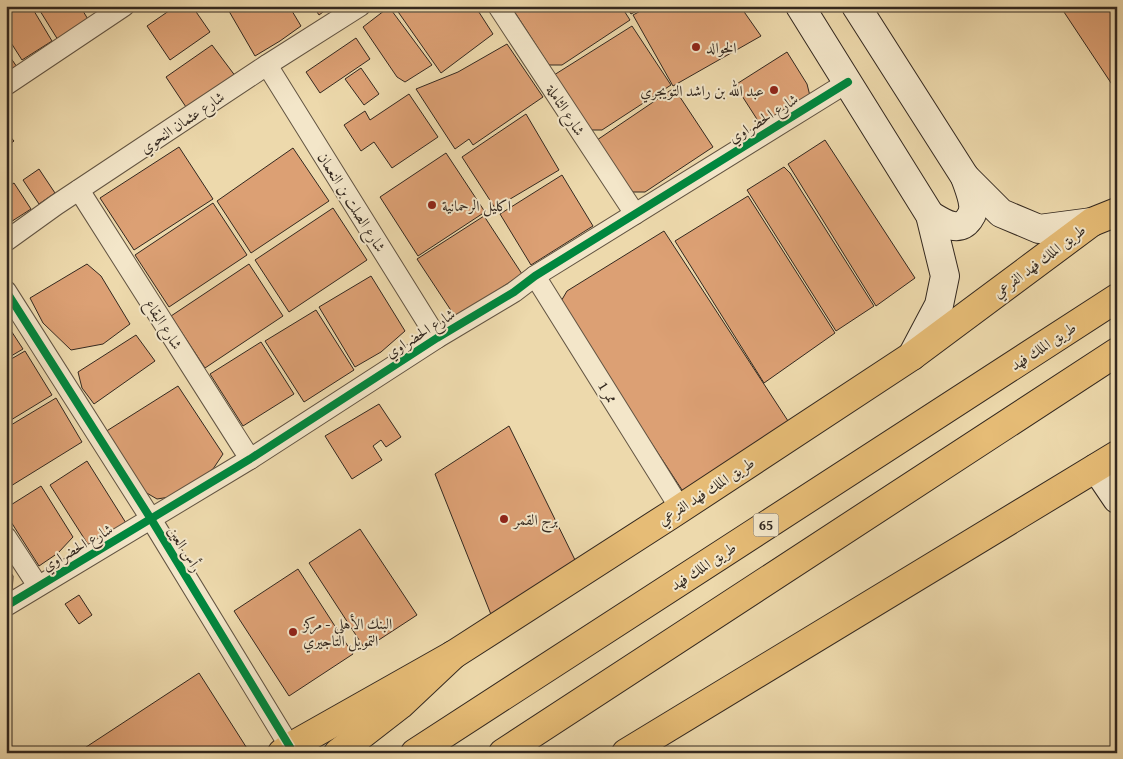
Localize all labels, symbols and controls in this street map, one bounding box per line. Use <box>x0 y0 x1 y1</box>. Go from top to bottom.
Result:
place label: الخوالد <box>706 37 737 58</box>
marker: الخوالد <box>690 41 702 53</box>
place label: عبد الله بن راشد التويجري <box>640 79 764 103</box>
street label: شارع الثاملة <box>539 80 590 141</box>
marker: عبد الله بن راشد التويجري <box>768 84 780 96</box>
street label: شارع عثمان النحوي <box>136 86 230 161</box>
street label: شارع الحضراوي <box>724 88 804 150</box>
street label: شارع الصلت بن النعمان <box>310 148 391 258</box>
place label: اكليل الرحمانية <box>442 195 511 217</box>
marker: اكليل الرحمانية <box>426 199 438 211</box>
street label: طريق الملك فهد الفرعي <box>988 219 1091 304</box>
street label: شارع البقاع <box>138 295 188 355</box>
street label: شارع الحضراوي <box>381 303 461 365</box>
street label: طريق الملك فهد <box>1006 317 1080 375</box>
street label: ممر 1 <box>593 377 623 407</box>
street label: طريق الملك فهد الفرعي <box>654 452 759 532</box>
place label: برج القمر <box>512 509 558 533</box>
marker: برج القمر <box>498 513 510 525</box>
road number: 65 <box>754 514 778 536</box>
street label: شارع الحضراوي <box>38 518 118 578</box>
street label: رأس العين <box>163 522 207 576</box>
street label: طريق الملك فهد <box>666 537 740 595</box>
place label: البنك الأهلي - مركز التمويل التاجيري <box>301 613 392 653</box>
marker: البنك الأهلي - مركز التمويل التاجيري <box>287 626 299 638</box>

